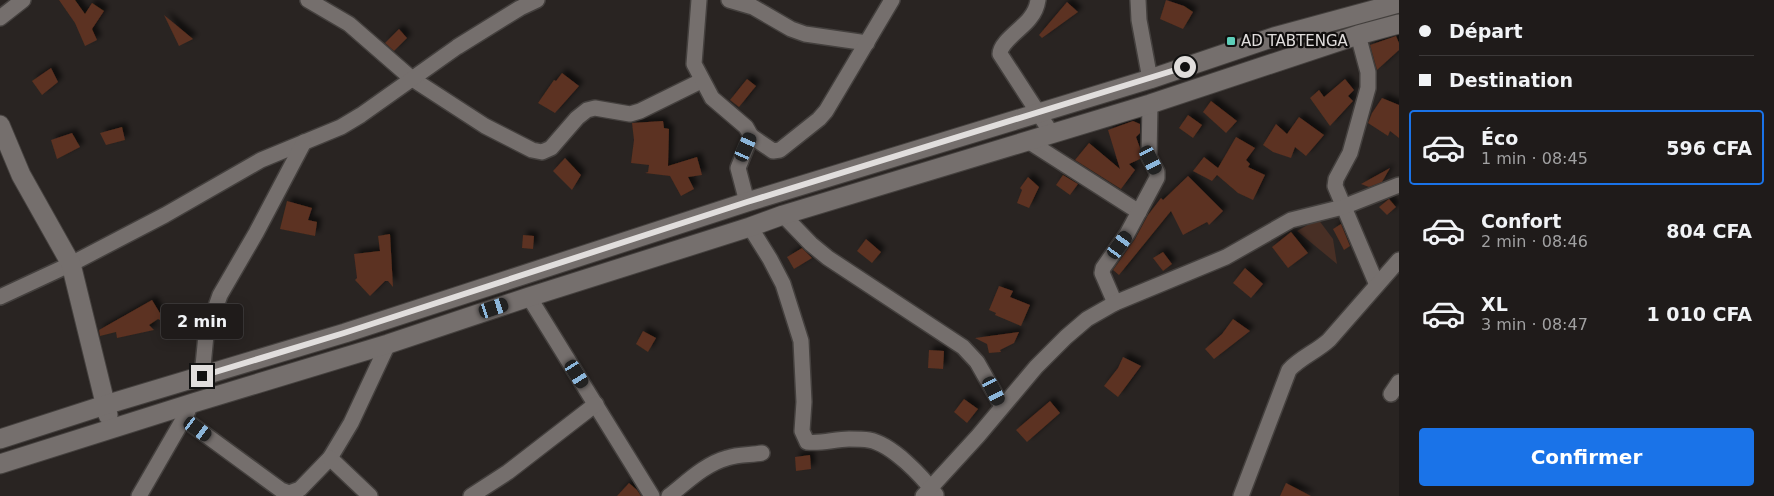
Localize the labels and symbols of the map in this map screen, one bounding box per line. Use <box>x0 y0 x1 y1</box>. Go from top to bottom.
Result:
place label: AD TABTENGA <box>1241 32 1349 50</box>
marker: AD TABTENGA <box>1225 35 1237 47</box>
route start <box>1174 56 1196 78</box>
car <box>733 130 758 164</box>
car <box>1137 143 1164 177</box>
car <box>1105 228 1134 262</box>
car <box>477 296 510 320</box>
callout: 2 min <box>161 304 243 338</box>
car <box>562 357 591 391</box>
route end <box>191 365 213 387</box>
car <box>980 374 1007 408</box>
car <box>181 414 214 444</box>

